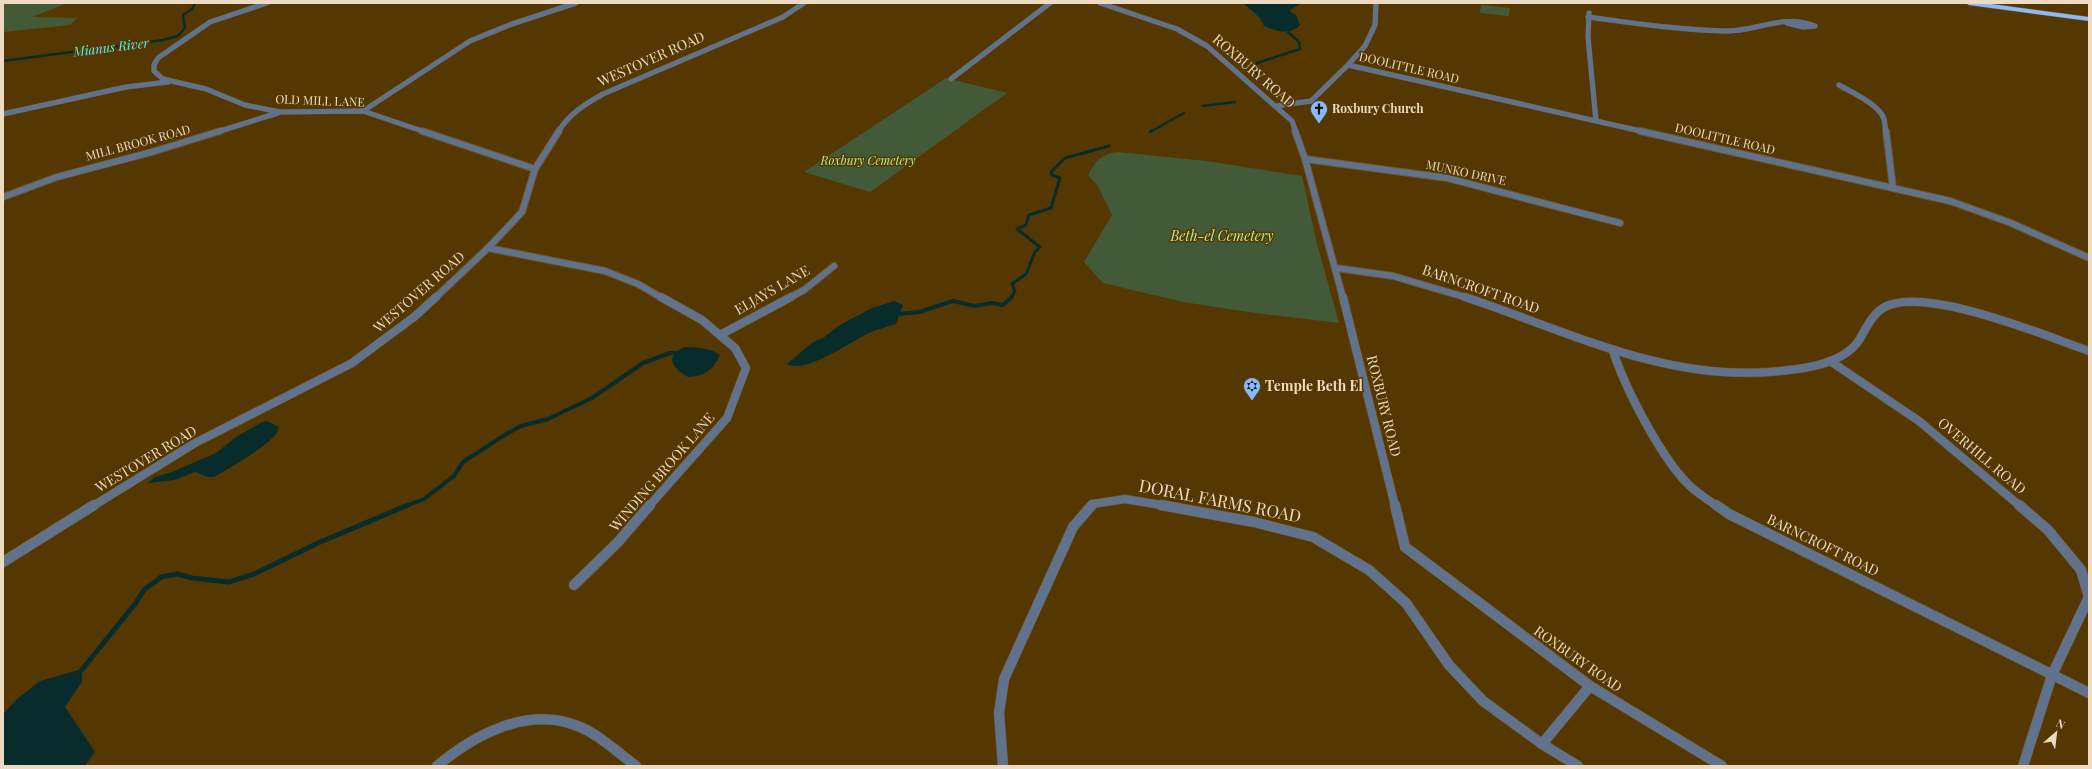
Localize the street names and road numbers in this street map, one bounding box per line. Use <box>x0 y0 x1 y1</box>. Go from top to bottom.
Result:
street label: WESTOVER ROAD <box>593 26 707 91</box>
street label: ROXBURY ROAD <box>1209 29 1300 112</box>
street label: DOOLITTLE ROAD <box>1358 48 1461 86</box>
street label: OLD MILL LANE <box>275 90 365 110</box>
street label: DOOLITTLE ROAD <box>1674 119 1777 157</box>
street label: MILL BROOK ROAD <box>84 120 192 164</box>
street label: MUNKO DRIVE <box>1425 156 1508 188</box>
street label: WESTOVER ROAD <box>368 247 468 337</box>
street label: ELJAYS LANE <box>731 260 813 319</box>
street label: BARNCROFT ROAD <box>1420 260 1542 317</box>
street label: ROXBURY ROAD <box>1363 353 1406 459</box>
street label: WINDING BROOK LANE <box>604 408 718 536</box>
street label: OVERHILL ROAD <box>1934 413 2030 498</box>
street label: WESTOVER ROAD <box>91 421 200 497</box>
street label: DORAL FARMS ROAD <box>1137 473 1303 527</box>
street label: BARNCROFT ROAD <box>1764 509 1883 580</box>
street label: ROXBURY ROAD <box>1530 621 1626 696</box>

